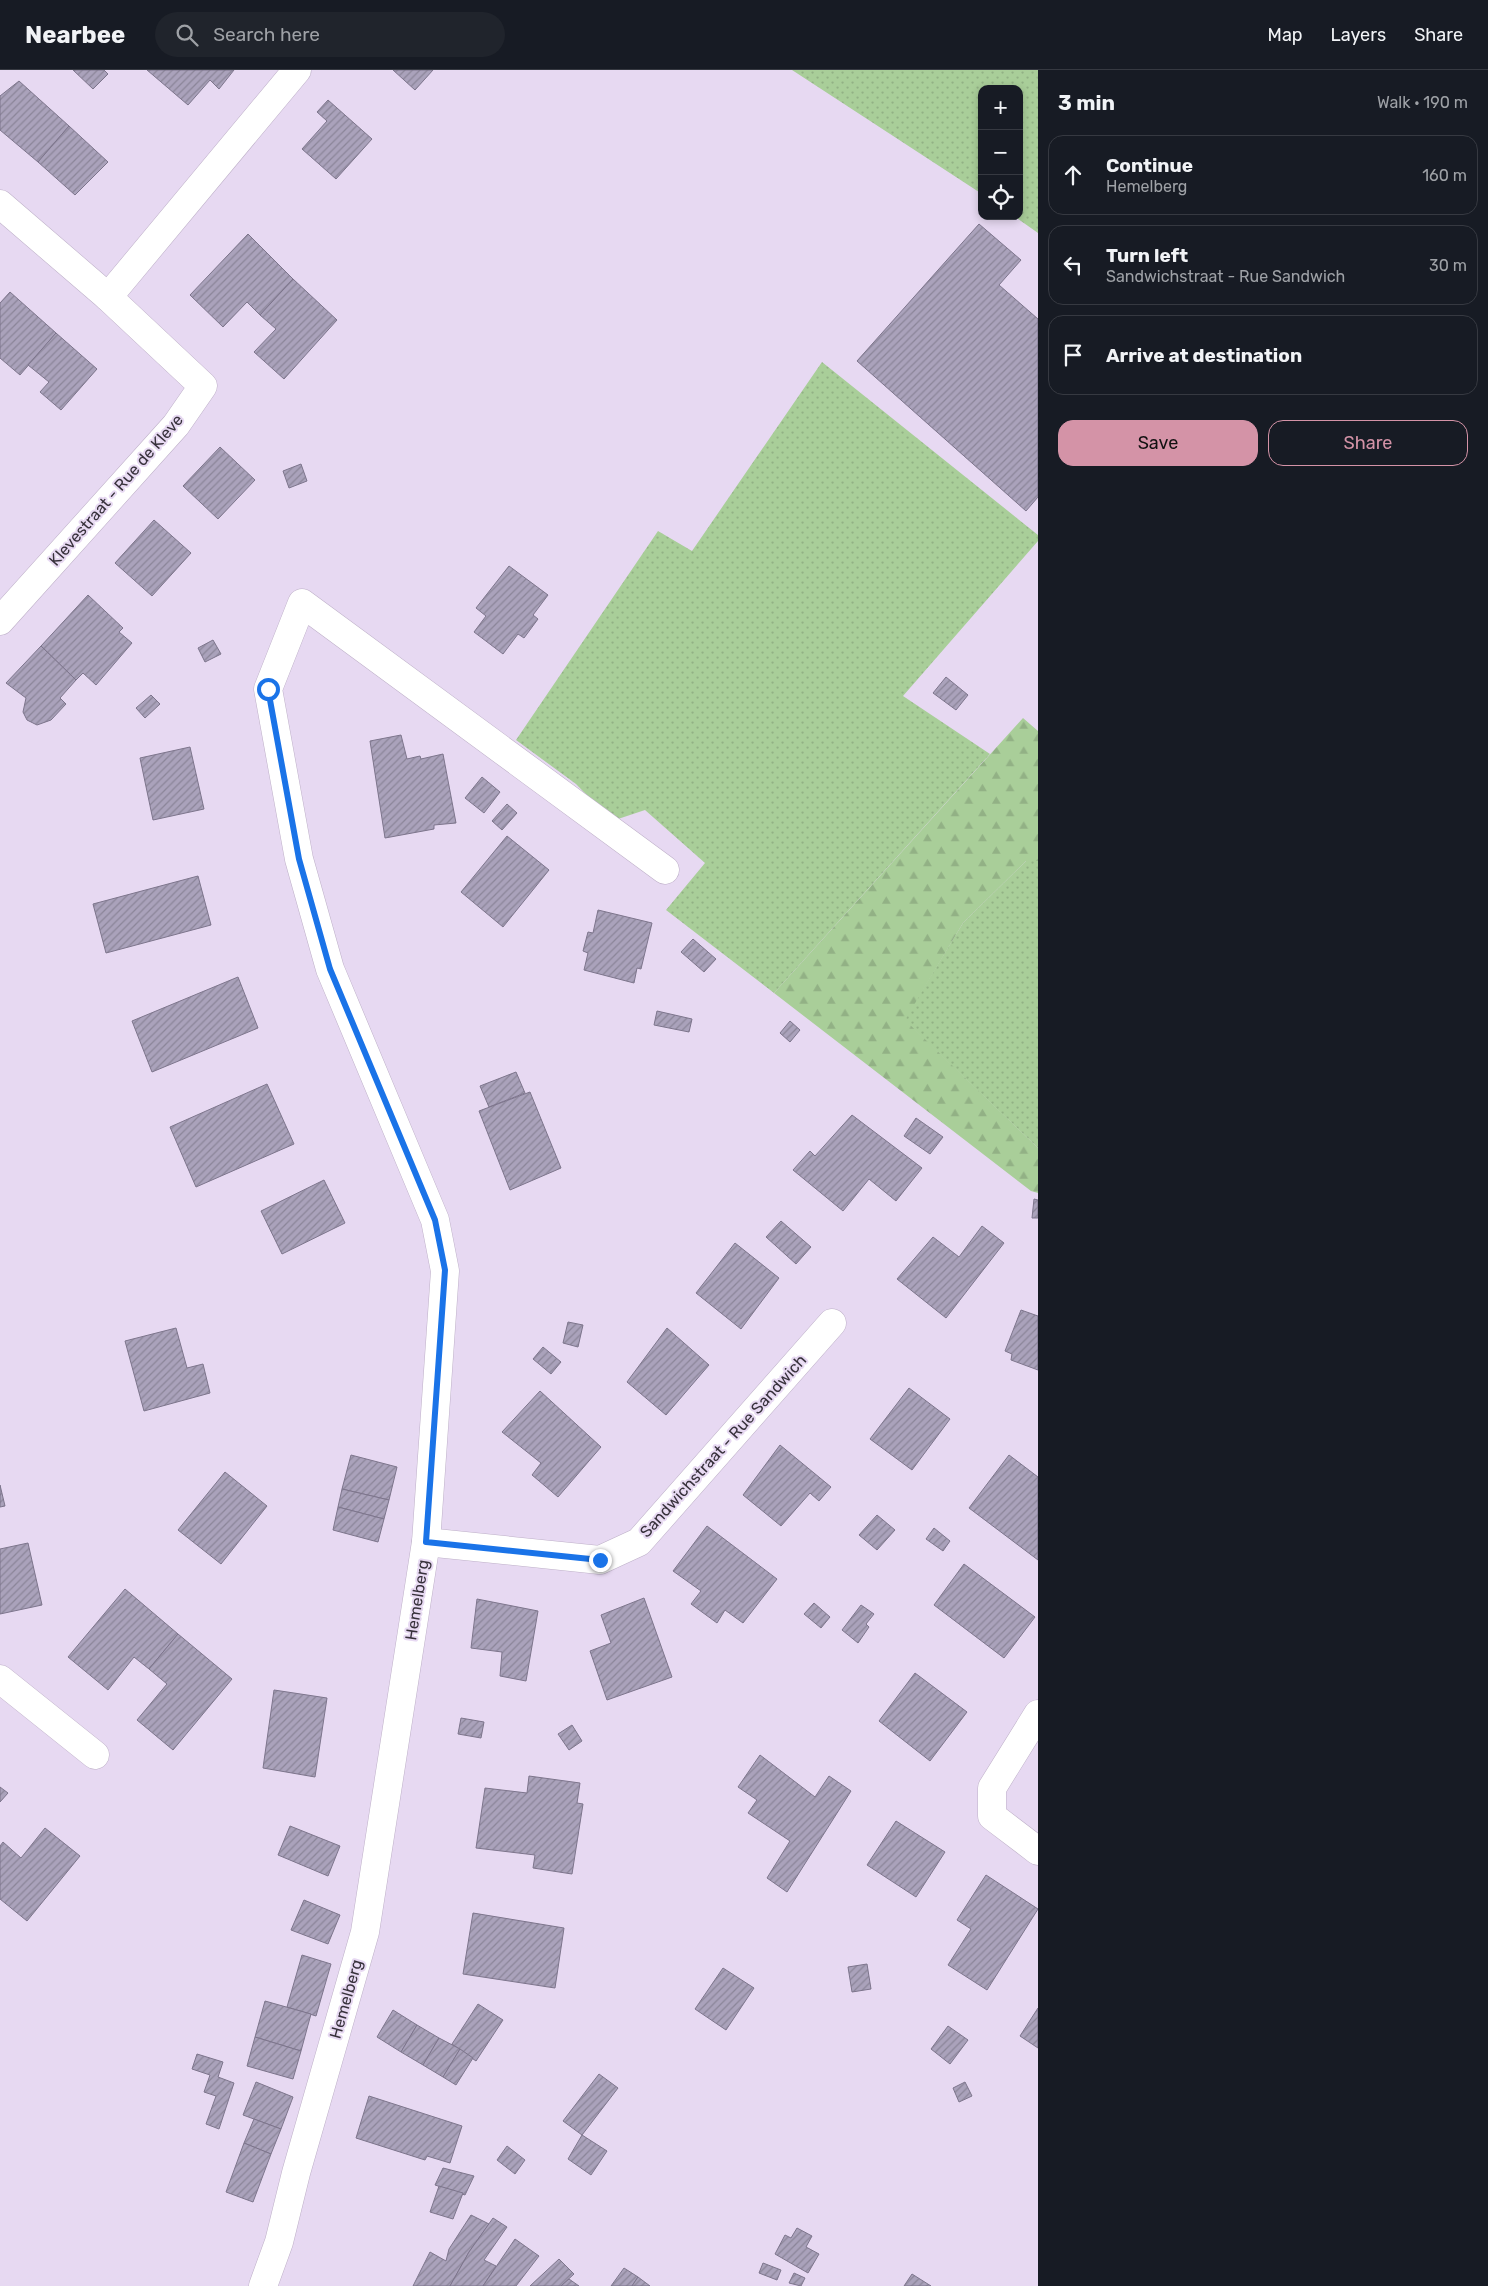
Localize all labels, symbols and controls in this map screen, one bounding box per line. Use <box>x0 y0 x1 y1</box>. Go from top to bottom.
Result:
search box <box>155 12 505 57</box>
text: Nearbee <box>25 21 125 49</box>
icon: search <box>173 21 201 49</box>
text: Search here <box>213 23 320 46</box>
text: Map <box>1268 24 1303 46</box>
text: Layers <box>1331 24 1386 46</box>
text: Share <box>1414 24 1463 46</box>
map controls <box>978 85 1023 220</box>
button: + <box>978 85 1023 130</box>
text: 3 min <box>1058 90 1115 115</box>
text: Walk · 190 m <box>1377 93 1468 112</box>
button: − <box>978 130 1023 175</box>
text: Continue <box>1106 154 1193 177</box>
icon: ahead <box>1059 161 1087 189</box>
text: 160 m <box>1422 166 1467 185</box>
button: locate <box>978 175 1023 220</box>
text: Hemelberg <box>1106 177 1187 196</box>
text: Turn left <box>1106 244 1188 267</box>
icon: left <box>1059 251 1087 279</box>
text: 30 m <box>1429 256 1467 275</box>
text: Sandwichstraat - Rue Sandwich <box>1106 267 1345 286</box>
icon: arrive <box>1059 341 1087 369</box>
text: Arrive at destination <box>1106 344 1302 367</box>
street label: Klevestraat - Rue de Kleve <box>45 410 187 570</box>
button: Save <box>1058 420 1258 466</box>
button: Share <box>1268 420 1468 466</box>
route start <box>257 678 280 701</box>
street label: Sandwichstraat - Rue Sandwich <box>636 1351 810 1541</box>
route end <box>589 1549 612 1572</box>
street label: Hemelberg <box>401 1558 433 1642</box>
street label: Hemelberg <box>326 1957 366 2041</box>

